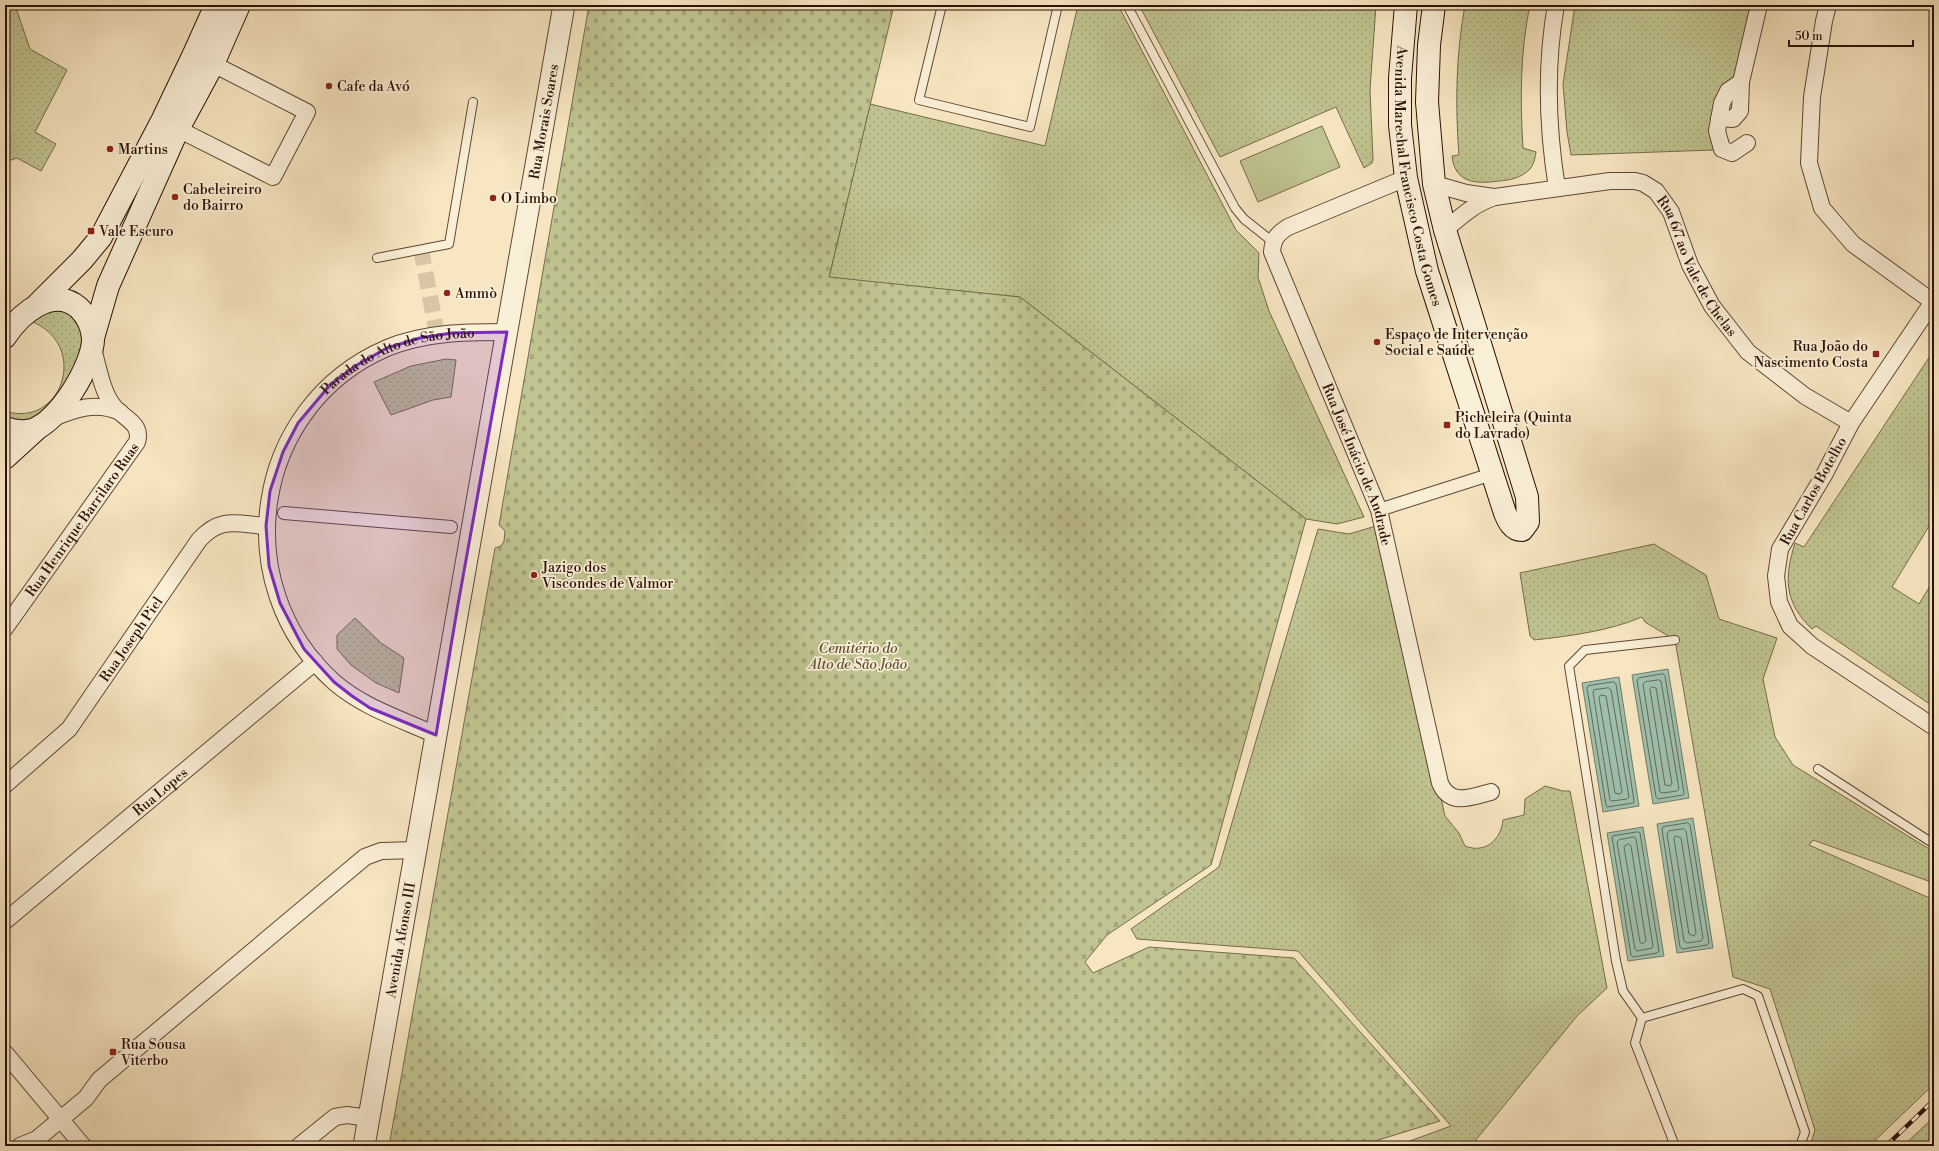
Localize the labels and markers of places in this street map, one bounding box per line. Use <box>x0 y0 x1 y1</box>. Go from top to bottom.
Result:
place label: Cafe da Avó <box>337 78 410 96</box>
marker: Cafe da Avó <box>324 81 334 91</box>
place label: Martins <box>118 141 168 159</box>
marker: Martins <box>105 144 115 154</box>
place label: Cabeleireiro do Bairro <box>183 181 262 215</box>
place label: O Limbo <box>501 190 557 208</box>
marker: Cabeleireiro do Bairro <box>170 192 180 202</box>
marker: O Limbo <box>488 193 498 203</box>
place label: Vale Escuro <box>98 223 174 241</box>
marker: Vale Escuro <box>86 226 96 236</box>
place label: Ammò <box>454 285 497 303</box>
marker: Ammò <box>442 288 452 298</box>
place label: Espaço de Intervenção Social e Saúde <box>1385 326 1528 360</box>
marker: Espaço de Intervenção Social e Saúde <box>1372 337 1382 347</box>
place label: Rua João do Nascimento Costa <box>1754 338 1869 372</box>
marker: Rua João do Nascimento Costa <box>1871 349 1881 359</box>
place label: Picheleira (Quinta do Lavrado) <box>1455 409 1573 443</box>
marker: Picheleira (Quinta do Lavrado) <box>1442 420 1452 430</box>
place label: Jazigo dos Viscondes de Valmor <box>541 559 673 593</box>
marker: Jazigo dos Viscondes de Valmor <box>529 570 539 580</box>
place label: Rua Sousa Viterbo <box>120 1036 187 1070</box>
marker: Rua Sousa Viterbo <box>108 1047 118 1057</box>

